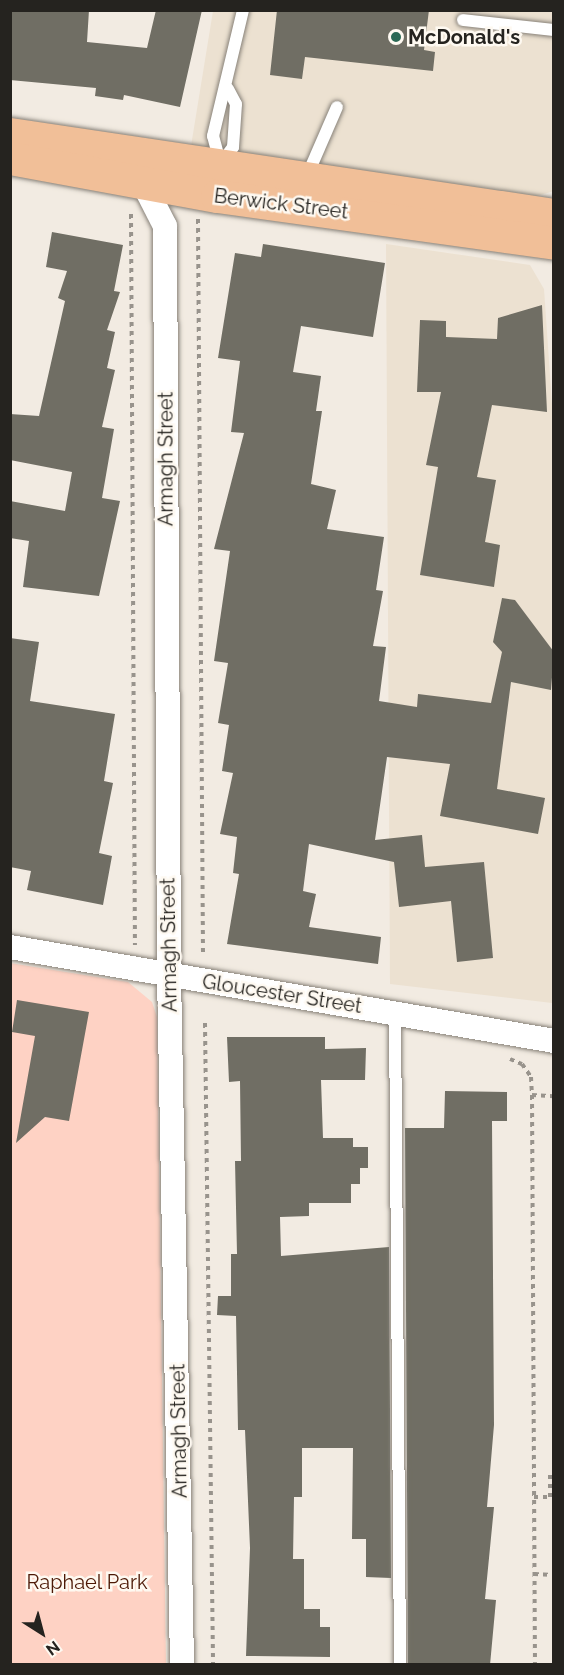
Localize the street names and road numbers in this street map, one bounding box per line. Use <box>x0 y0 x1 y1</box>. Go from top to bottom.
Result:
street label: Berwick Street <box>213 184 349 224</box>
street label: Armagh Street <box>154 392 178 526</box>
street label: Armagh Street <box>156 878 182 1012</box>
street label: Gloucester Street <box>200 970 364 1018</box>
street label: Armagh Street <box>166 1364 192 1498</box>

